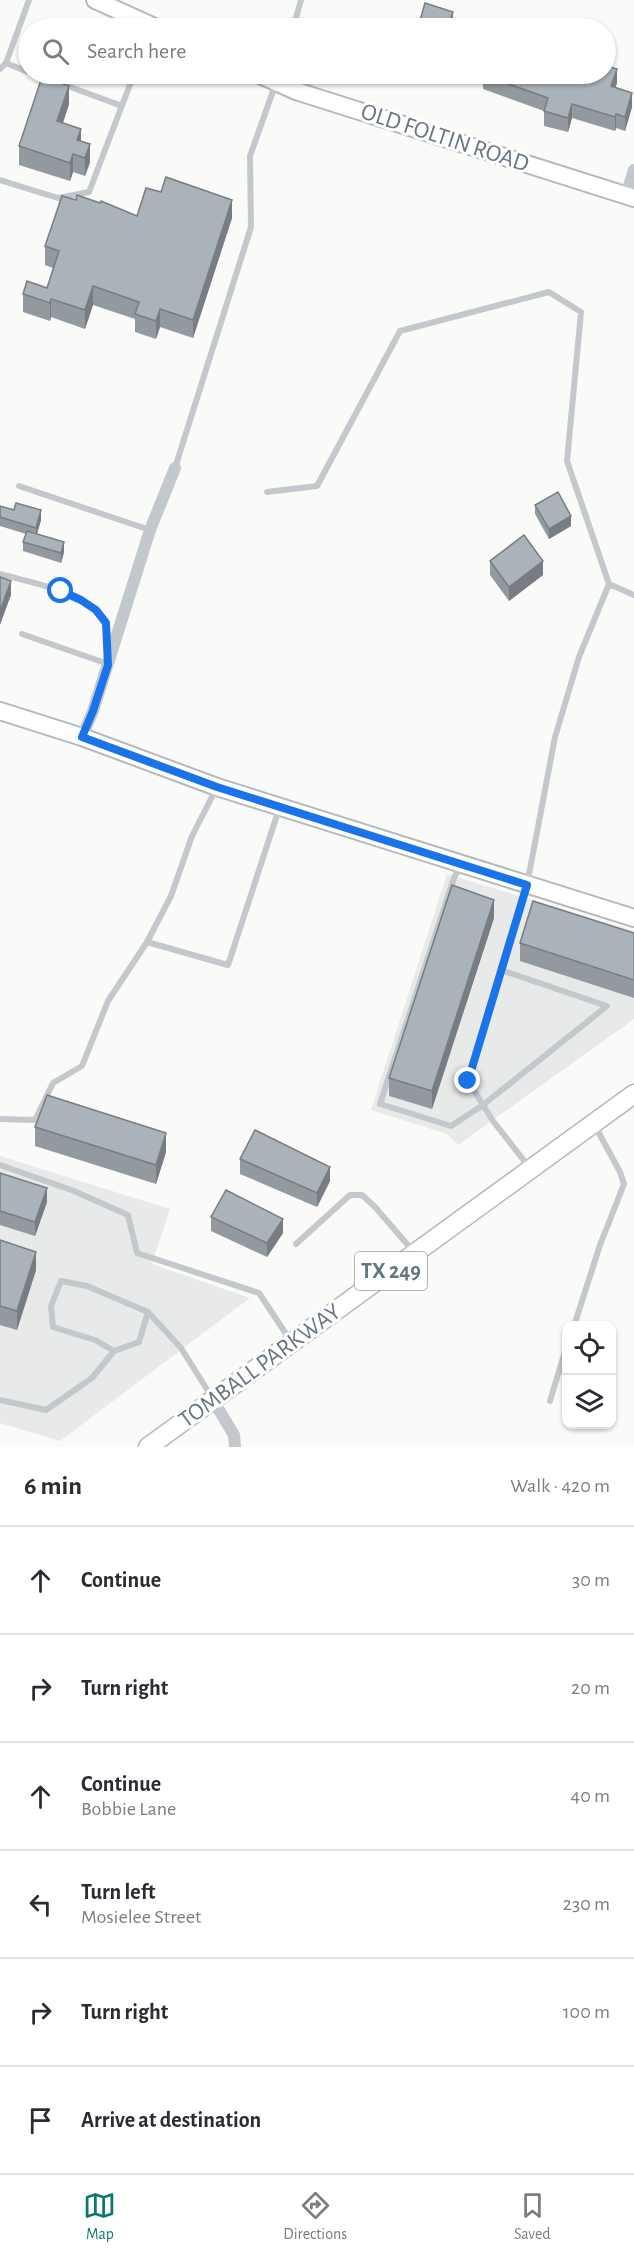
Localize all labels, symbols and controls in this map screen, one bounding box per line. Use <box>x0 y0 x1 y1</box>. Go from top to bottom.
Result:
search box <box>18 18 616 84</box>
icon: search <box>39 35 72 68</box>
text: Search here <box>87 40 186 62</box>
street label: OLD FOLTIN ROAD <box>358 100 532 176</box>
route start <box>47 577 73 603</box>
route end <box>454 1067 480 1093</box>
road number: TX 249 <box>355 1252 427 1290</box>
street label: TOMBALL PARKWAY <box>175 1299 346 1433</box>
map controls <box>562 1321 616 1429</box>
button: locate <box>562 1321 616 1375</box>
button: layers <box>562 1375 616 1429</box>
text: 6 min <box>24 1473 82 1499</box>
text: Walk · 420 m <box>510 1476 610 1496</box>
icon: ahead <box>24 1564 57 1597</box>
text: Continue <box>81 1569 161 1591</box>
text: 30 m <box>572 1570 610 1590</box>
icon: right <box>24 1672 57 1705</box>
text: Turn right <box>81 1677 168 1699</box>
text: 20 m <box>571 1678 610 1698</box>
text: Continue <box>81 1773 161 1795</box>
icon: ahead <box>24 1780 57 1813</box>
text: 40 m <box>571 1786 610 1806</box>
text: Bobbie Lane <box>81 1799 176 1819</box>
text: Turn left <box>81 1881 155 1903</box>
icon: left <box>24 1888 57 1921</box>
text: 230 m <box>563 1894 610 1914</box>
text: Mosielee Street <box>81 1907 201 1927</box>
icon: right <box>24 1996 57 2029</box>
text: Turn right <box>81 2001 168 2023</box>
text: 100 m <box>563 2002 610 2022</box>
icon: arrive <box>24 2104 57 2137</box>
text: Arrive at destination <box>81 2109 261 2131</box>
tab: Map <box>83 2189 116 2244</box>
tab: Directions <box>283 2189 347 2244</box>
tab: Saved <box>514 2189 551 2244</box>

